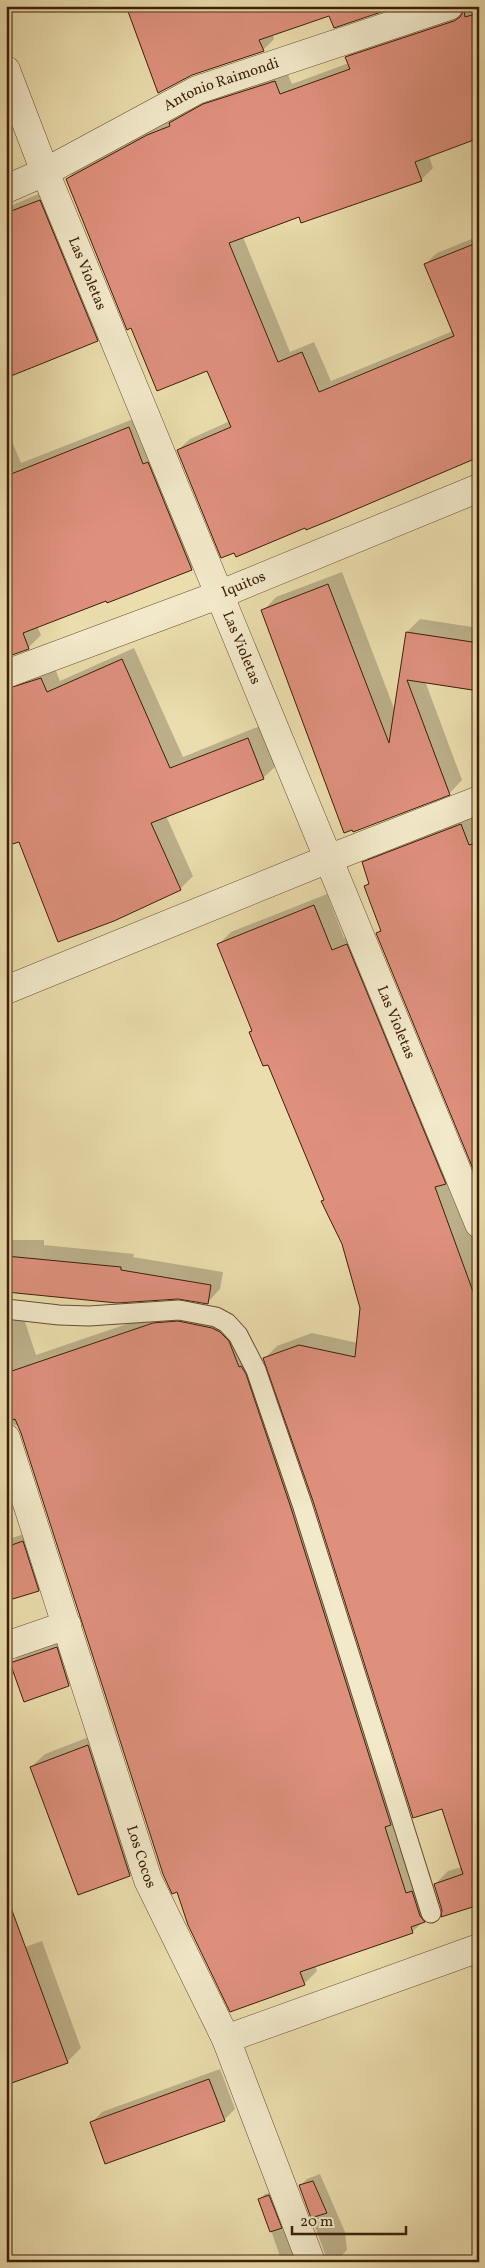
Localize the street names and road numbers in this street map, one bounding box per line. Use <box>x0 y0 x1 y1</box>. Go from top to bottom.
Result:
street label: Antonio Raimondi <box>160 53 282 117</box>
street label: Las Violetas <box>62 234 111 313</box>
street label: Iquitos <box>218 566 269 603</box>
street label: Las Violetas <box>217 608 266 688</box>
street label: Las Violetas <box>371 982 420 1062</box>
street label: Los Cocos <box>121 1823 161 1892</box>

